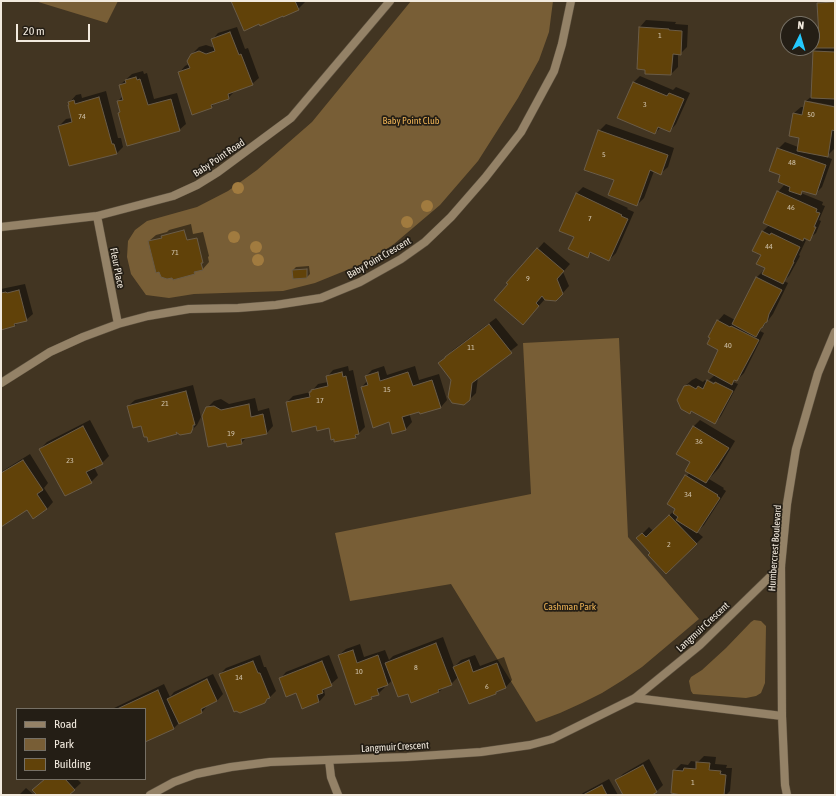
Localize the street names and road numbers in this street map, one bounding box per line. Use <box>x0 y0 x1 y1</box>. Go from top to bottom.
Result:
street label: Baby Point Road <box>191 136 247 180</box>
street label: Baby Point Crescent <box>345 235 413 281</box>
street label: Fleur Place <box>107 247 127 289</box>
street label: Humbercrest Boulevard <box>766 504 784 592</box>
street label: Langmuir Crescent <box>674 599 732 655</box>
street label: Langmuir Crescent <box>361 739 429 755</box>

